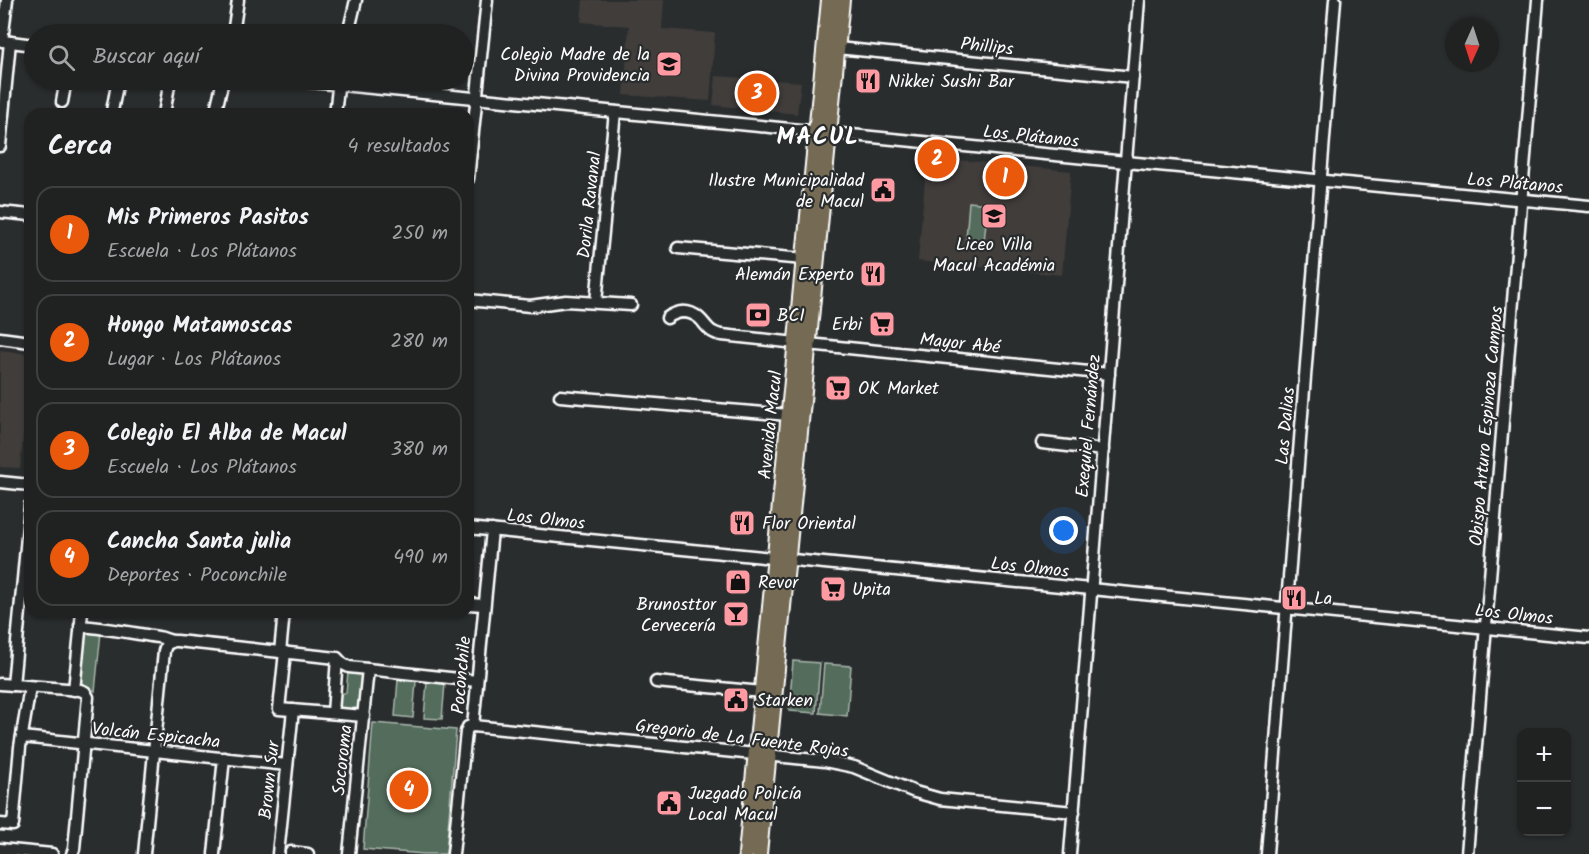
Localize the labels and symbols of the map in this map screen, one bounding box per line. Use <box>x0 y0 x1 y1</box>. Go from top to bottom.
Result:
north arrow <box>1445 18 1499 72</box>
street label: Phillips <box>959 30 1015 65</box>
place label: Colegio Madre de la Divina Providencia <box>500 41 650 91</box>
school or university icon: Colegio Madre de la Divina Providencia <box>654 49 684 79</box>
restaurant icon: Nikkei Sushi Bar <box>853 66 883 96</box>
place label: Nikkei Sushi Bar <box>888 68 1015 97</box>
pin: 3 <box>738 70 777 116</box>
district label: MACUL <box>777 118 859 157</box>
street label: Los Plátanos <box>981 118 1081 157</box>
pin: 2 <box>918 136 956 182</box>
street label: Dorila Ravanal <box>570 150 611 260</box>
pin: 1 <box>986 154 1024 200</box>
street label: Los Plátanos <box>1466 166 1564 203</box>
place label: Ilustre Municipalidad de Macul <box>708 167 865 217</box>
public building icon: Ilustre Municipalidad de Macul <box>868 175 898 205</box>
school or university icon: Liceo Villa Macul Académia <box>979 201 1009 231</box>
place label: Liceo Villa Macul Académia <box>933 231 1055 281</box>
restaurant icon: Alemán Experto <box>858 259 888 289</box>
place label: Alemán Experto <box>735 261 854 290</box>
bank icon: BCI <box>743 300 773 330</box>
place label: BCI <box>777 302 805 331</box>
street label: Obispo Arturo Espinoza Campos <box>1463 305 1512 547</box>
supermarket icon: Erbi <box>867 309 897 339</box>
place label: Erbi <box>832 311 863 340</box>
street label: Mayor Abé <box>918 326 1003 363</box>
street label: Exequiel Fernández <box>1069 353 1110 499</box>
street label: Avenida Macul <box>751 369 792 481</box>
supermarket icon: OK Market <box>823 373 853 403</box>
place label: OK Market <box>858 375 940 404</box>
street label: Las Dalias <box>1269 386 1304 466</box>
street label: Los Olmos <box>505 502 587 539</box>
restaurant icon: Flor Oriental <box>727 508 757 538</box>
place label: Flor Oriental <box>762 510 857 539</box>
your location <box>1049 516 1078 545</box>
street label: Los Olmos <box>989 550 1071 587</box>
shop icon: Revor <box>723 567 753 597</box>
place label: Revor <box>758 569 799 598</box>
supermarket icon: Upita <box>818 574 848 604</box>
place label: Upita <box>852 576 891 605</box>
restaurant icon: La <box>1279 583 1309 613</box>
place label: La <box>1314 585 1332 614</box>
place label: Brunosttor Cervecería <box>636 591 717 641</box>
street label: Los Olmos <box>1473 597 1555 634</box>
bar icon: Brunosttor Cervecería <box>721 599 751 629</box>
street label: Poconchile <box>445 635 480 715</box>
public building icon: Starken <box>721 685 751 715</box>
place label: Starken <box>756 687 813 716</box>
street label: Gregorio de La Fuente Rojas <box>634 712 850 767</box>
street label: Volcán Espicacha <box>90 715 222 758</box>
street label: Socoroma <box>325 723 362 797</box>
street label: Brown Sur <box>252 738 289 821</box>
pin: 4 <box>390 768 428 812</box>
place label: Juzgado Policía Local Macul <box>688 780 802 830</box>
public building icon: Juzgado Policía Local Macul <box>654 788 684 818</box>

